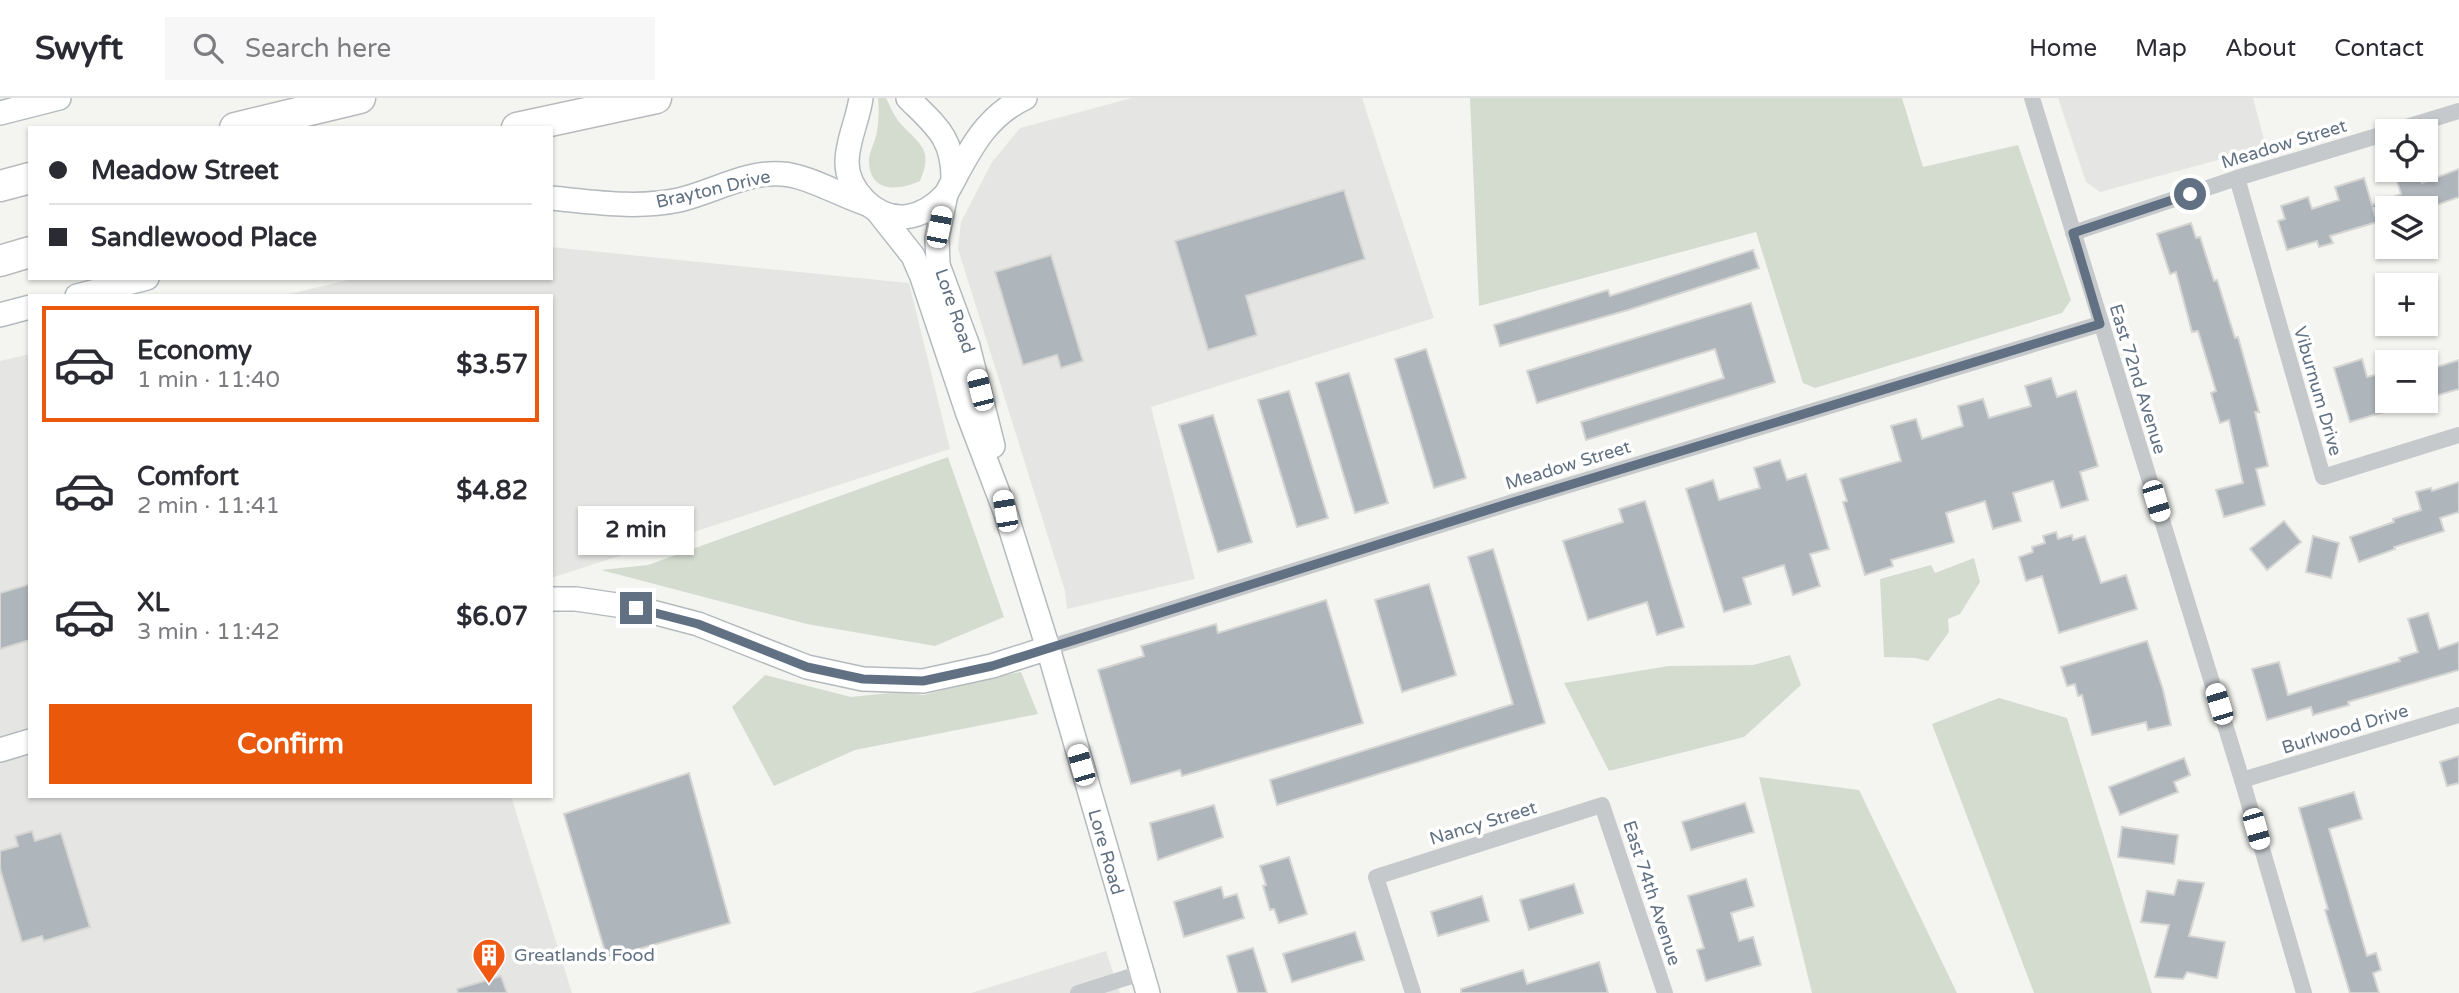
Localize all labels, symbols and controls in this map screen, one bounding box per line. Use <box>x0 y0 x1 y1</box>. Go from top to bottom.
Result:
search box <box>165 17 655 80</box>
text: Swyft <box>35 29 123 68</box>
icon: search <box>189 29 227 67</box>
text: Search here <box>245 33 391 64</box>
text: Home <box>2029 34 2097 63</box>
text: Map <box>2135 34 2187 63</box>
text: About <box>2225 34 2296 63</box>
text: Contact <box>2334 34 2424 63</box>
street label: Meadow Street <box>2219 114 2349 174</box>
map controls <box>2375 119 2438 413</box>
button: locate <box>2375 119 2438 182</box>
text: Meadow Street <box>91 155 279 186</box>
street label: Brayton Drive <box>654 165 772 213</box>
route start <box>2174 178 2206 210</box>
button: layers <box>2375 196 2438 259</box>
car <box>925 204 954 250</box>
text: Sandlewood Place <box>91 222 317 253</box>
street label: Lore Road <box>930 266 980 356</box>
button: + <box>2375 273 2438 336</box>
street label: East 72nd Avenue <box>2105 301 2171 457</box>
street label: Viburnum Drive <box>2289 324 2347 458</box>
icon: car <box>53 333 116 396</box>
text: Economy <box>137 335 252 366</box>
text: $3.57 <box>456 349 528 380</box>
button: − <box>2375 350 2438 413</box>
text: 1 min · 11:40 <box>137 366 280 394</box>
car <box>965 367 996 413</box>
street label: Meadow Street <box>1503 435 1633 495</box>
icon: car <box>53 459 116 522</box>
text: Comfort <box>137 461 239 492</box>
text: $4.82 <box>456 475 528 506</box>
car <box>2140 478 2173 524</box>
car <box>992 488 1019 534</box>
text: 2 min · 11:41 <box>137 492 280 520</box>
callout: 2 min <box>578 506 694 556</box>
text: 2 min <box>605 516 667 544</box>
icon: car <box>53 585 116 648</box>
text: XL <box>137 587 169 618</box>
route end <box>620 592 652 624</box>
text: $6.07 <box>456 601 528 632</box>
text: 3 min · 11:42 <box>137 618 280 646</box>
car <box>2203 681 2236 727</box>
street label: Burlwood Drive <box>2279 699 2411 759</box>
button: Confirm <box>49 704 532 784</box>
car <box>1066 742 1097 788</box>
street label: Nancy Street <box>1427 796 1539 850</box>
car <box>2241 806 2272 852</box>
street label: Lore Road <box>1083 807 1129 897</box>
street label: East 74th Avenue <box>1618 818 1686 968</box>
building icon: Greatlands Food <box>470 936 508 985</box>
place label: Greatlands Food <box>514 944 655 966</box>

